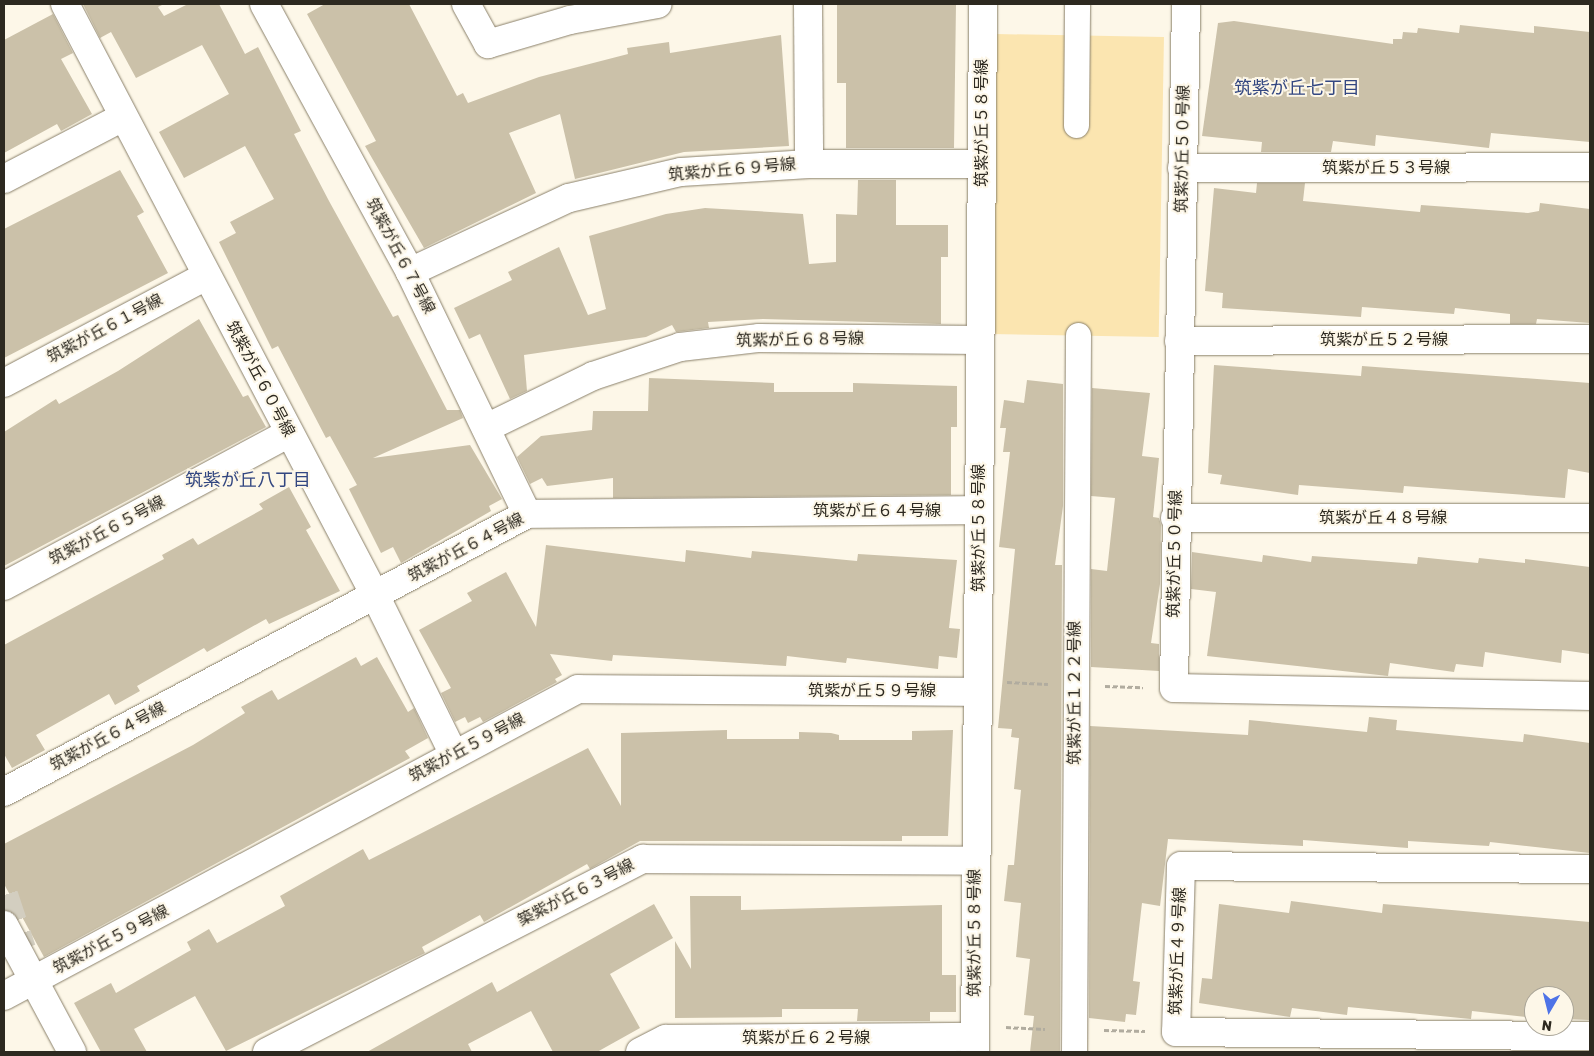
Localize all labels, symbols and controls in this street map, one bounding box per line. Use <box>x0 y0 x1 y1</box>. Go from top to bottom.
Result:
street label: 筑紫が丘５８号線 <box>972 59 992 187</box>
district label: 筑紫が丘七丁目 <box>1234 77 1360 99</box>
street label: 筑紫が丘５０号線 <box>1172 85 1194 213</box>
street label: 筑紫が丘６９号線 <box>667 155 797 185</box>
street label: 筑紫が丘５３号線 <box>1322 158 1450 178</box>
street label: 筑紫が丘６７号線 <box>361 195 439 317</box>
street label: 筑紫が丘６１号線 <box>44 290 166 368</box>
street label: 筑紫が丘６０号線 <box>221 318 299 440</box>
street label: 筑紫が丘６８号線 <box>736 329 864 351</box>
street label: 筑紫が丘５２号線 <box>1320 330 1448 350</box>
street label: 筑紫が丘５８号線 <box>969 464 989 592</box>
district label: 筑紫が丘八丁目 <box>185 469 311 491</box>
street label: 筑紫が丘５０号線 <box>1164 490 1186 618</box>
street label: 筑紫が丘６５号線 <box>46 492 168 570</box>
street label: 筑紫が丘６４号線 <box>813 501 941 521</box>
street label: 筑紫が丘４８号線 <box>1319 508 1447 528</box>
street label: 筑紫が丘６４号線 <box>405 509 527 587</box>
street label: 筑紫が丘１２２号線 <box>1065 621 1085 765</box>
street label: 筑紫が丘５９号線 <box>808 681 936 701</box>
street label: 筑紫が丘６４号線 <box>47 698 169 776</box>
street label: 筑紫が丘５９号線 <box>406 709 528 787</box>
street label: 築紫が丘６３号線 <box>515 855 637 931</box>
street label: 筑紫が丘５８号線 <box>965 869 985 997</box>
street label: 筑紫が丘４９号線 <box>1166 887 1190 1015</box>
street label: 筑紫が丘５９号線 <box>50 901 172 979</box>
north arrow <box>1524 986 1574 1036</box>
text: N <box>1541 1016 1553 1034</box>
street label: 筑紫が丘６２号線 <box>742 1028 870 1048</box>

